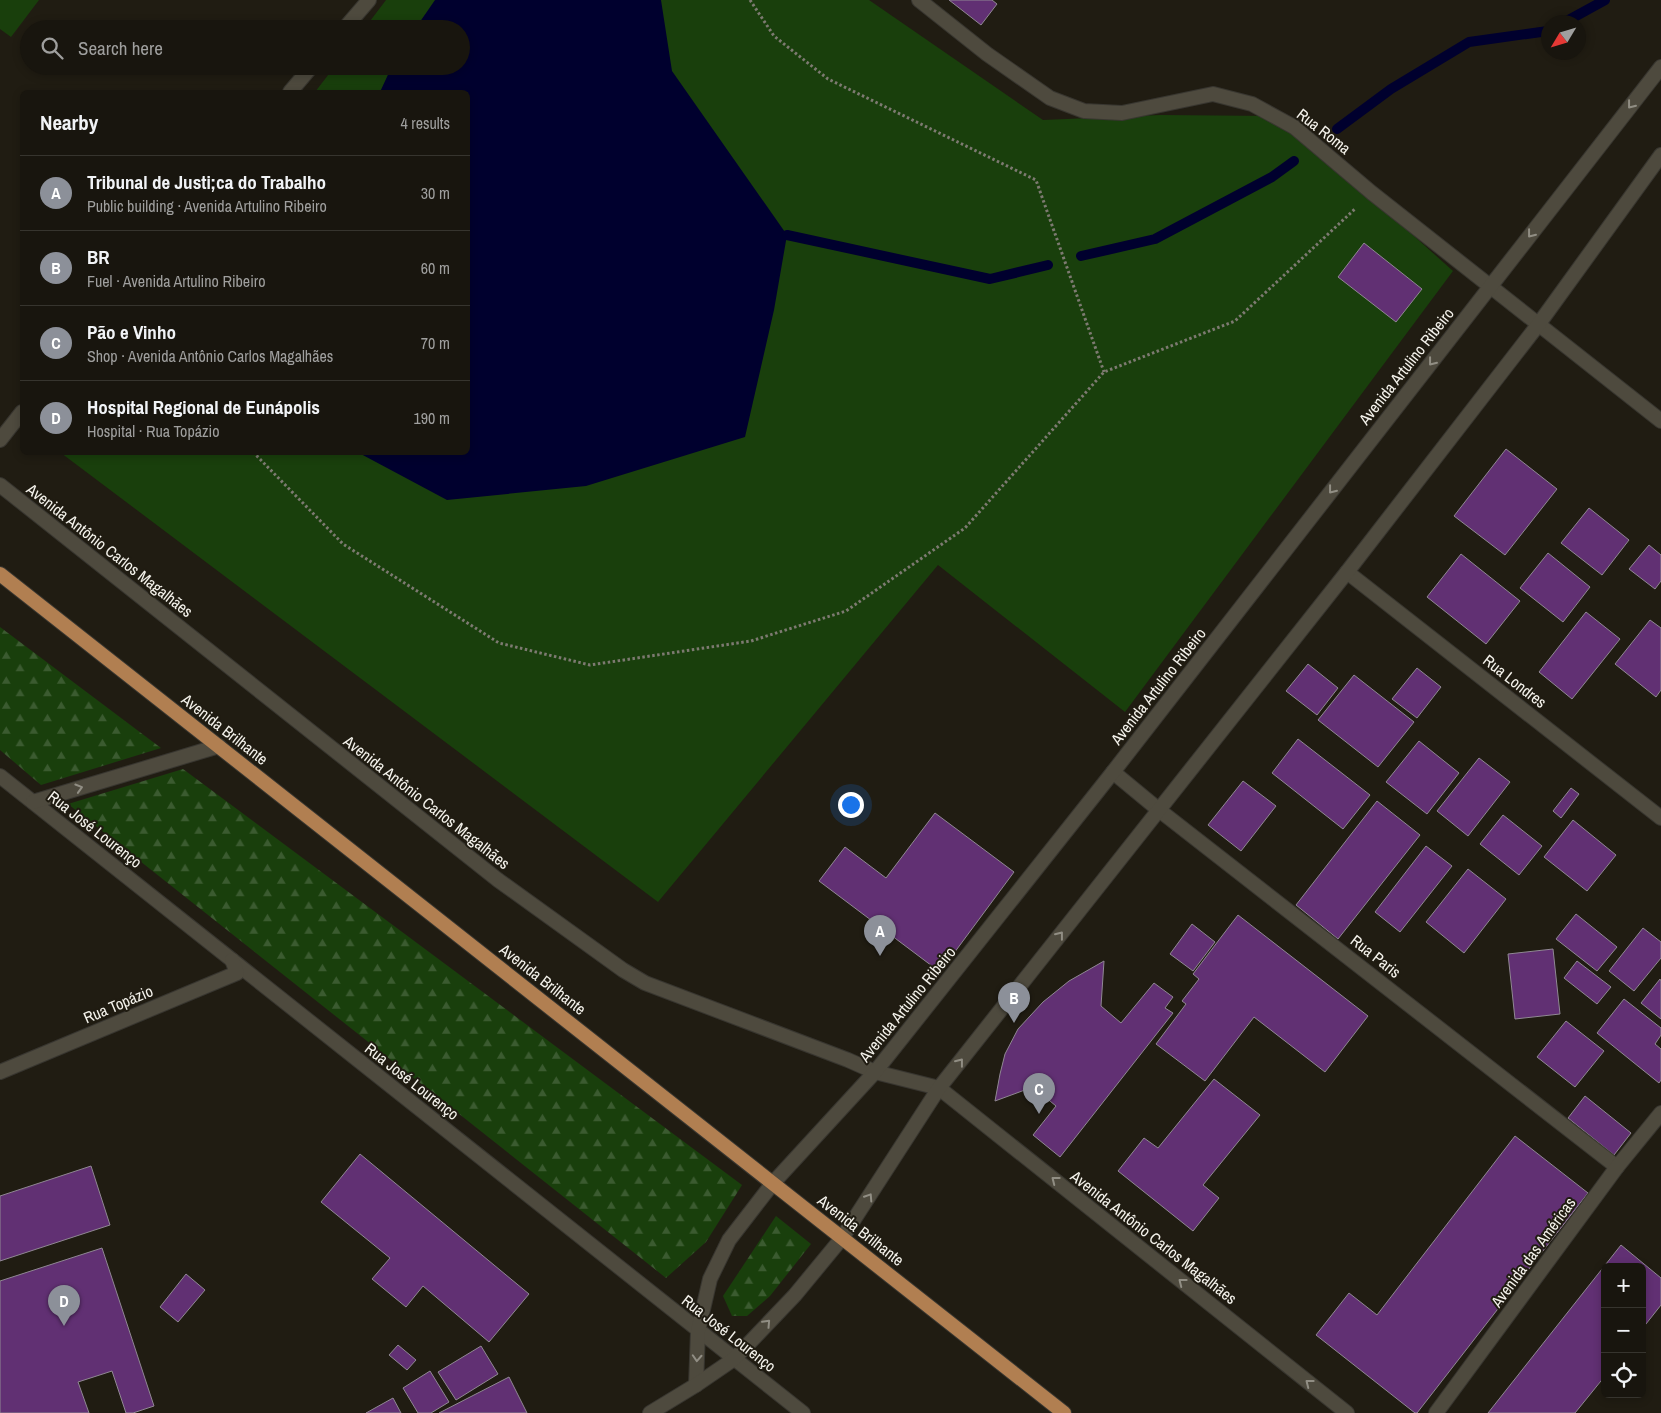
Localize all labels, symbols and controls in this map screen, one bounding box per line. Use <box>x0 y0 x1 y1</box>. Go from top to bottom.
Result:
north arrow <box>1541 15 1586 60</box>
search box <box>20 20 470 75</box>
icon: search <box>38 34 66 62</box>
text: Search here <box>78 35 163 61</box>
one-way arrow <box>1628 100 1637 109</box>
street label: Rua Roma <box>1293 103 1356 159</box>
text: Nearby <box>40 108 98 137</box>
text: 4 results <box>400 112 450 134</box>
text: Tribunal de Justi;ca do Trabalho <box>87 169 326 195</box>
text: A <box>51 182 61 204</box>
text: 30 m <box>421 182 450 204</box>
text: Public building · Avenida Artulino Ribeiro <box>87 195 327 217</box>
one-way arrow <box>1529 228 1537 237</box>
text: BR <box>87 244 110 270</box>
text: B <box>51 257 61 279</box>
text: 60 m <box>421 257 450 279</box>
text: Fuel · Avenida Artulino Ribeiro <box>87 270 265 292</box>
street label: Avenida Artulino Ribeiro <box>1353 303 1459 430</box>
text: Pão e Vinho <box>87 319 176 345</box>
text: C <box>51 332 61 354</box>
text: 70 m <box>421 332 450 354</box>
text: Shop · Avenida Antônio Carlos Magalhães <box>87 345 333 367</box>
one-way arrow <box>1429 356 1437 365</box>
text: Hospital Regional de Eunápolis <box>87 394 320 420</box>
text: D <box>51 407 61 429</box>
text: 190 m <box>414 407 450 429</box>
text: Hospital · Rua Topázio <box>87 420 220 442</box>
street label: Avenida Antônio Carlos Magalhães <box>21 477 198 622</box>
one-way arrow <box>1329 485 1338 494</box>
street label: Avenida Artulino Ribeiro <box>1105 623 1211 750</box>
street label: Rua Londres <box>1479 649 1551 713</box>
street label: Avenida Brilhante <box>176 688 273 770</box>
street label: Avenida Antônio Carlos Magalhães <box>338 729 515 874</box>
one-way arrow <box>75 784 83 794</box>
street label: Rua José Lourenço <box>43 785 147 873</box>
your location <box>838 792 864 818</box>
pin: A <box>864 915 896 956</box>
street label: Rua Paris <box>1346 929 1406 983</box>
one-way arrow <box>1055 932 1063 941</box>
street label: Avenida Brilhante <box>494 938 591 1020</box>
street label: Avenida Artulino Ribeiro <box>853 942 960 1067</box>
street label: Rua Topázio <box>80 980 156 1028</box>
pin: B <box>998 982 1030 1023</box>
street label: Rua José Lourenço <box>360 1037 464 1125</box>
one-way arrow <box>954 1059 962 1068</box>
pin: C <box>1023 1073 1055 1114</box>
street label: Avenida Antônio Carlos Magalhães <box>1065 1164 1242 1309</box>
one-way arrow <box>1052 1178 1061 1186</box>
street label: Avenida Brilhante <box>812 1189 909 1271</box>
one-way arrow <box>862 1193 872 1202</box>
street label: Avenida das Américas <box>1485 1193 1580 1312</box>
map controls <box>1601 1263 1646 1398</box>
button: + <box>1601 1263 1646 1308</box>
one-way arrow <box>1179 1279 1188 1287</box>
pin: D <box>48 1285 80 1326</box>
street label: Rua José Lourenço <box>677 1289 781 1377</box>
button: − <box>1601 1308 1646 1353</box>
one-way arrow <box>761 1320 770 1329</box>
button: locate <box>1601 1353 1646 1398</box>
one-way arrow <box>692 1354 703 1362</box>
one-way arrow <box>1306 1380 1315 1388</box>

